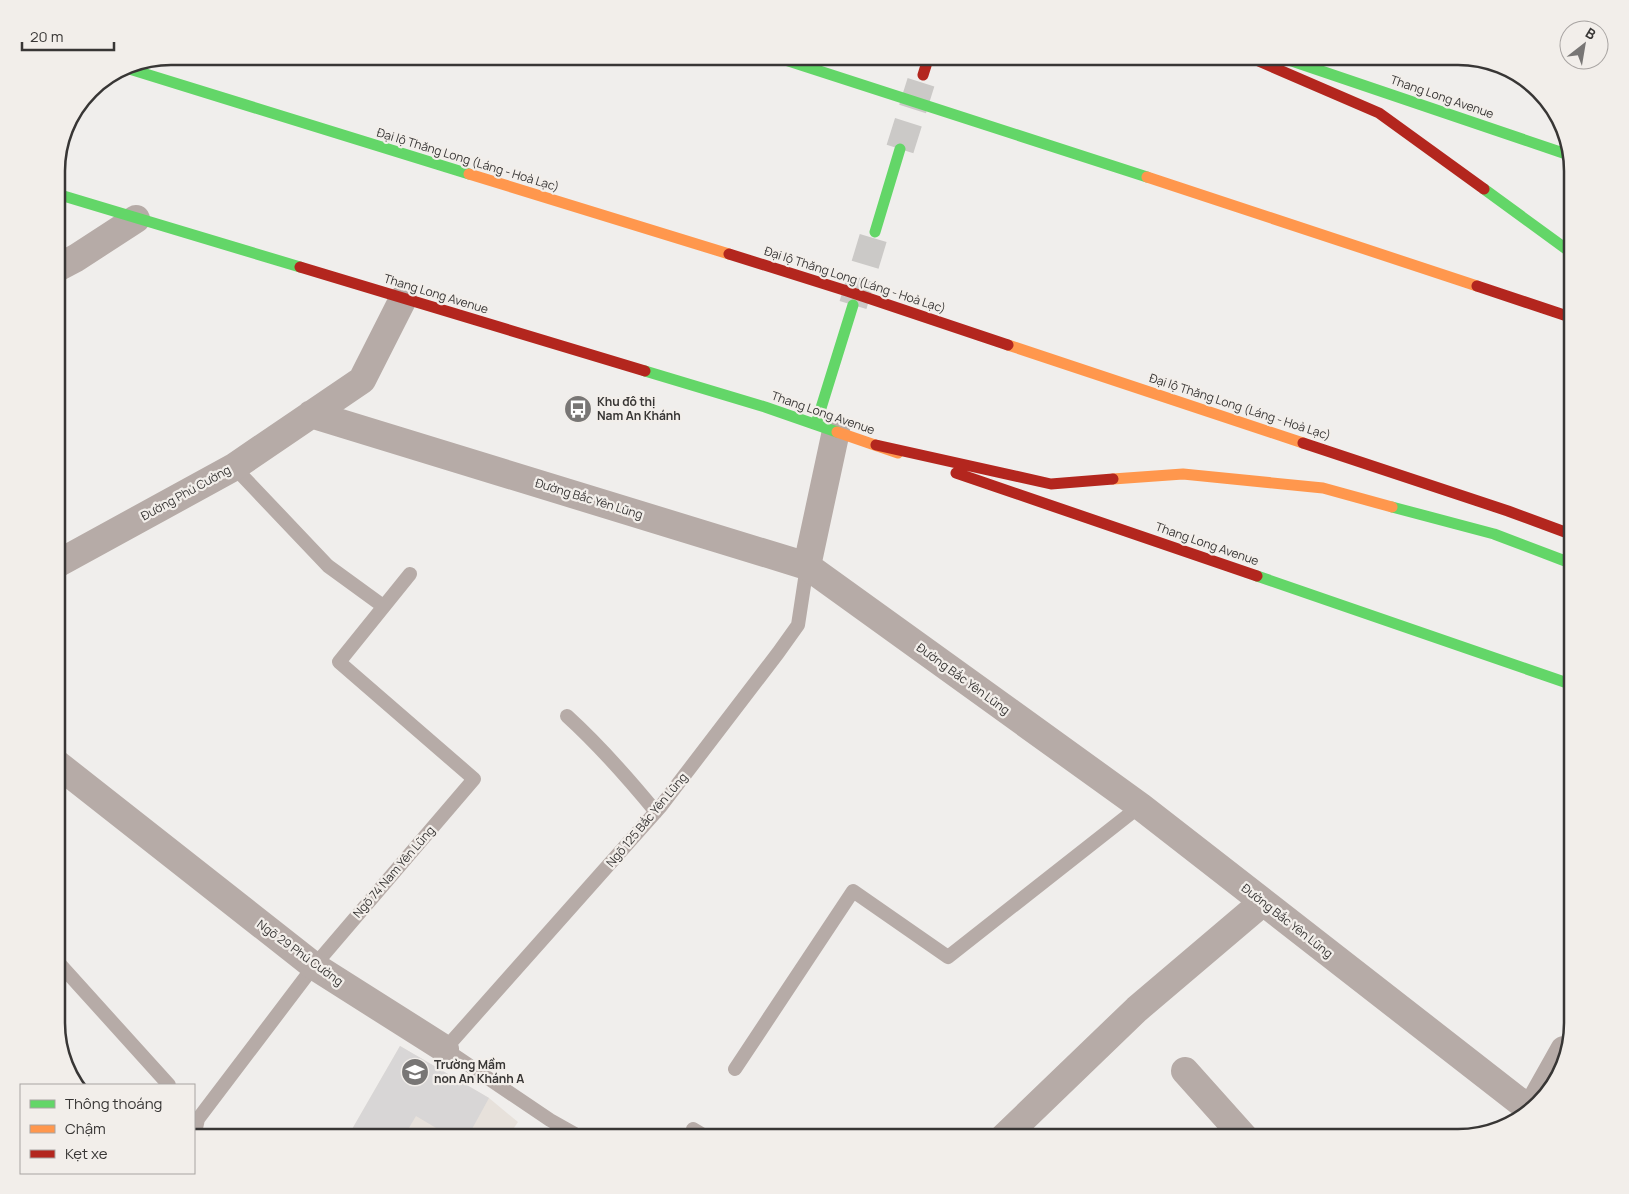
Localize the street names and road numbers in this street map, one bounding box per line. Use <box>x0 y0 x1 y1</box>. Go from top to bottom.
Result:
street label: Thang Long Avenue <box>1388 71 1496 122</box>
street label: Đại lộ Thăng Long (Láng - Hoà Lạc) <box>375 124 561 195</box>
street label: Đại lộ Thăng Long (Láng - Hoà Lạc) <box>762 242 948 317</box>
street label: Thang Long Avenue <box>382 270 491 318</box>
street label: Đại lộ Thăng Long (Láng - Hoà Lạc) <box>1147 369 1333 444</box>
street label: Thang Long Avenue <box>769 387 877 438</box>
street label: Đường Phú Cường <box>138 461 234 524</box>
street label: Đường Bắc Yên Lũng <box>533 474 645 523</box>
street label: Thang Long Avenue <box>1153 518 1261 569</box>
street label: Đường Bắc Yên Lũng <box>913 639 1013 718</box>
street label: Ngõ 125 Bắc Yên Lũng <box>602 769 691 870</box>
street label: Ngõ 74 Nam Yên Lũng <box>349 822 438 921</box>
street label: Đường Bắc Yên Lũng <box>1238 880 1337 962</box>
street label: Ngõ 29 Phú Cường <box>254 916 347 990</box>

